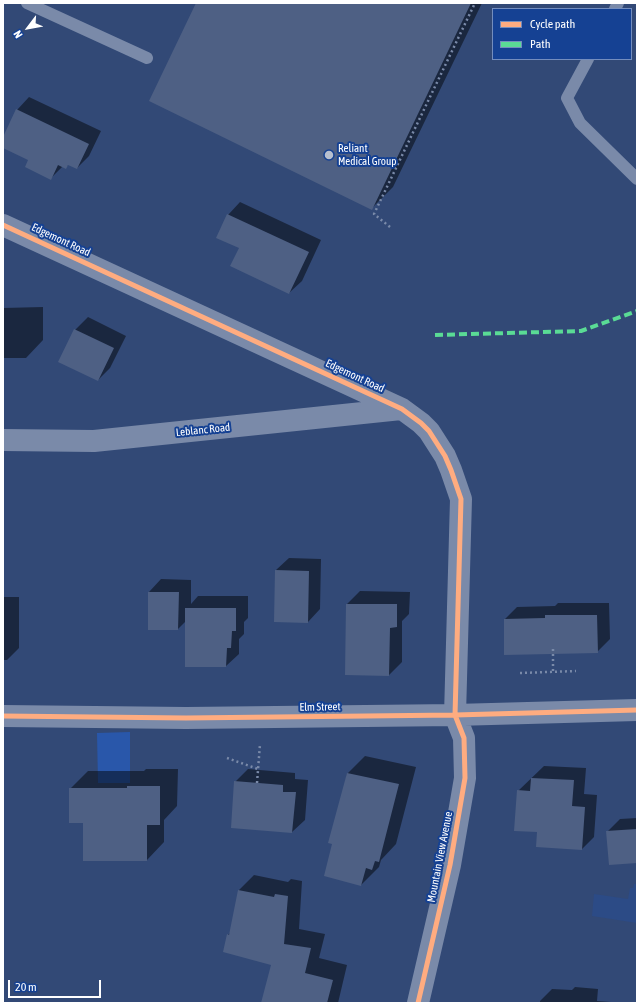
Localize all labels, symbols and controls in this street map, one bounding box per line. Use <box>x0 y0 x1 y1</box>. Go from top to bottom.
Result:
north arrow <box>8 8 48 48</box>
legend <box>492 8 632 60</box>
text: Cycle path <box>530 17 575 31</box>
text: N <box>11 28 25 40</box>
text: Path <box>530 37 551 51</box>
place label: Reliant Medical Group <box>338 142 396 168</box>
marker: Reliant Medical Group <box>323 149 335 161</box>
street label: Edgemont Road <box>29 221 93 259</box>
street label: Edgemont Road <box>323 357 387 395</box>
street label: Leblanc Road <box>175 421 231 439</box>
street label: Elm Street <box>299 700 341 714</box>
street label: Mountain View Avenue <box>425 811 455 903</box>
scale bar <box>10 972 103 998</box>
text: 20 m <box>15 980 37 994</box>

